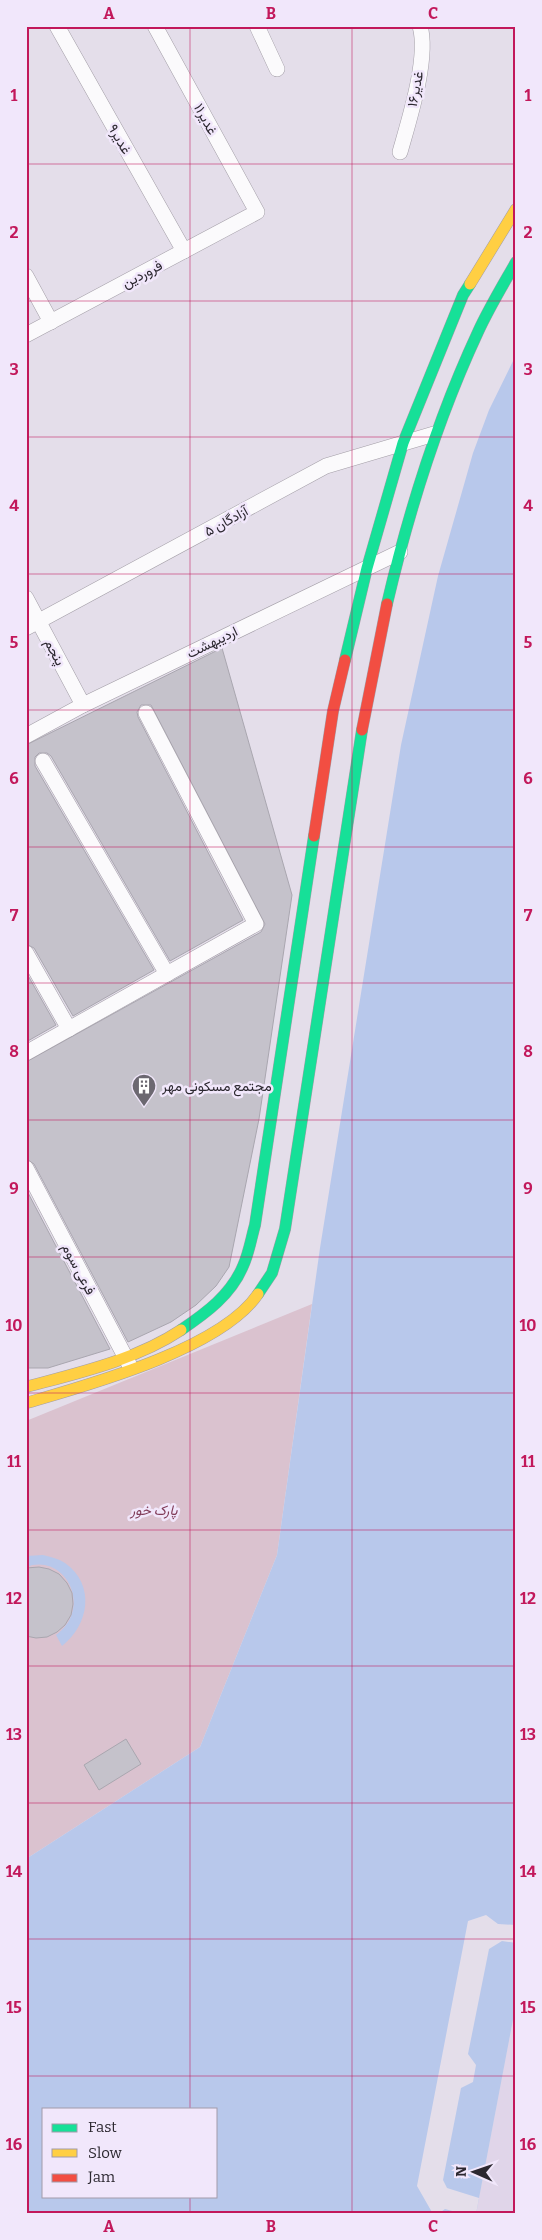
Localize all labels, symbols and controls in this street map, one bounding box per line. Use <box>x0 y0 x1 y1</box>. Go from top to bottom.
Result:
text: A <box>103 4 115 23</box>
text: B <box>266 4 276 23</box>
text: C <box>428 4 438 23</box>
street label: غدیر۱۶ <box>404 70 427 108</box>
text: 1 <box>11 86 18 105</box>
text: 1 <box>525 86 532 105</box>
street label: غدیر۱۱ <box>190 101 221 138</box>
street label: غدیر۹ <box>104 121 135 157</box>
text: 2 <box>9 223 19 242</box>
text: 2 <box>523 223 533 242</box>
street label: فروردین <box>119 257 165 292</box>
text: 3 <box>9 360 19 379</box>
text: 3 <box>523 360 533 379</box>
text: 4 <box>9 496 19 515</box>
text: 4 <box>523 496 533 515</box>
street label: آزادگان ۵ <box>201 502 253 540</box>
street label: اردیبهشت <box>184 623 241 662</box>
text: 5 <box>10 633 19 652</box>
text: 5 <box>524 633 533 652</box>
street label: پنجم <box>40 636 69 669</box>
text: 6 <box>9 769 19 788</box>
text: 6 <box>523 769 533 788</box>
text: 7 <box>10 906 19 925</box>
text: 7 <box>524 906 533 925</box>
text: 8 <box>9 1042 19 1061</box>
text: 8 <box>523 1042 533 1061</box>
building icon: مجتمع مسکونی مهر <box>131 1073 157 1107</box>
place label: مجتمع مسکونی مهر <box>161 1078 272 1097</box>
text: 9 <box>9 1179 19 1198</box>
text: 9 <box>523 1179 533 1198</box>
street label: فرعی سوم <box>58 1241 99 1298</box>
text: 10 <box>5 1316 23 1335</box>
text: 10 <box>519 1316 537 1335</box>
text: 11 <box>7 1452 21 1471</box>
text: 11 <box>521 1452 535 1471</box>
park label: پارک خور <box>130 1502 178 1520</box>
text: 12 <box>6 1589 22 1608</box>
text: 12 <box>520 1589 536 1608</box>
text: 13 <box>6 1725 22 1744</box>
text: 13 <box>520 1725 536 1744</box>
text: 14 <box>6 1862 23 1881</box>
text: 14 <box>520 1862 537 1881</box>
text: 15 <box>6 1998 22 2017</box>
text: 15 <box>520 1998 536 2017</box>
legend <box>42 2108 218 2198</box>
text: Fast <box>88 2118 117 2136</box>
text: 16 <box>6 2135 23 2154</box>
text: 16 <box>520 2135 537 2154</box>
text: Slow <box>88 2144 123 2162</box>
north arrow <box>450 2148 500 2198</box>
text: N <box>453 2166 470 2177</box>
text: Jam <box>87 2168 116 2186</box>
text: A <box>103 2217 115 2236</box>
text: B <box>266 2217 276 2236</box>
text: C <box>428 2217 438 2236</box>

